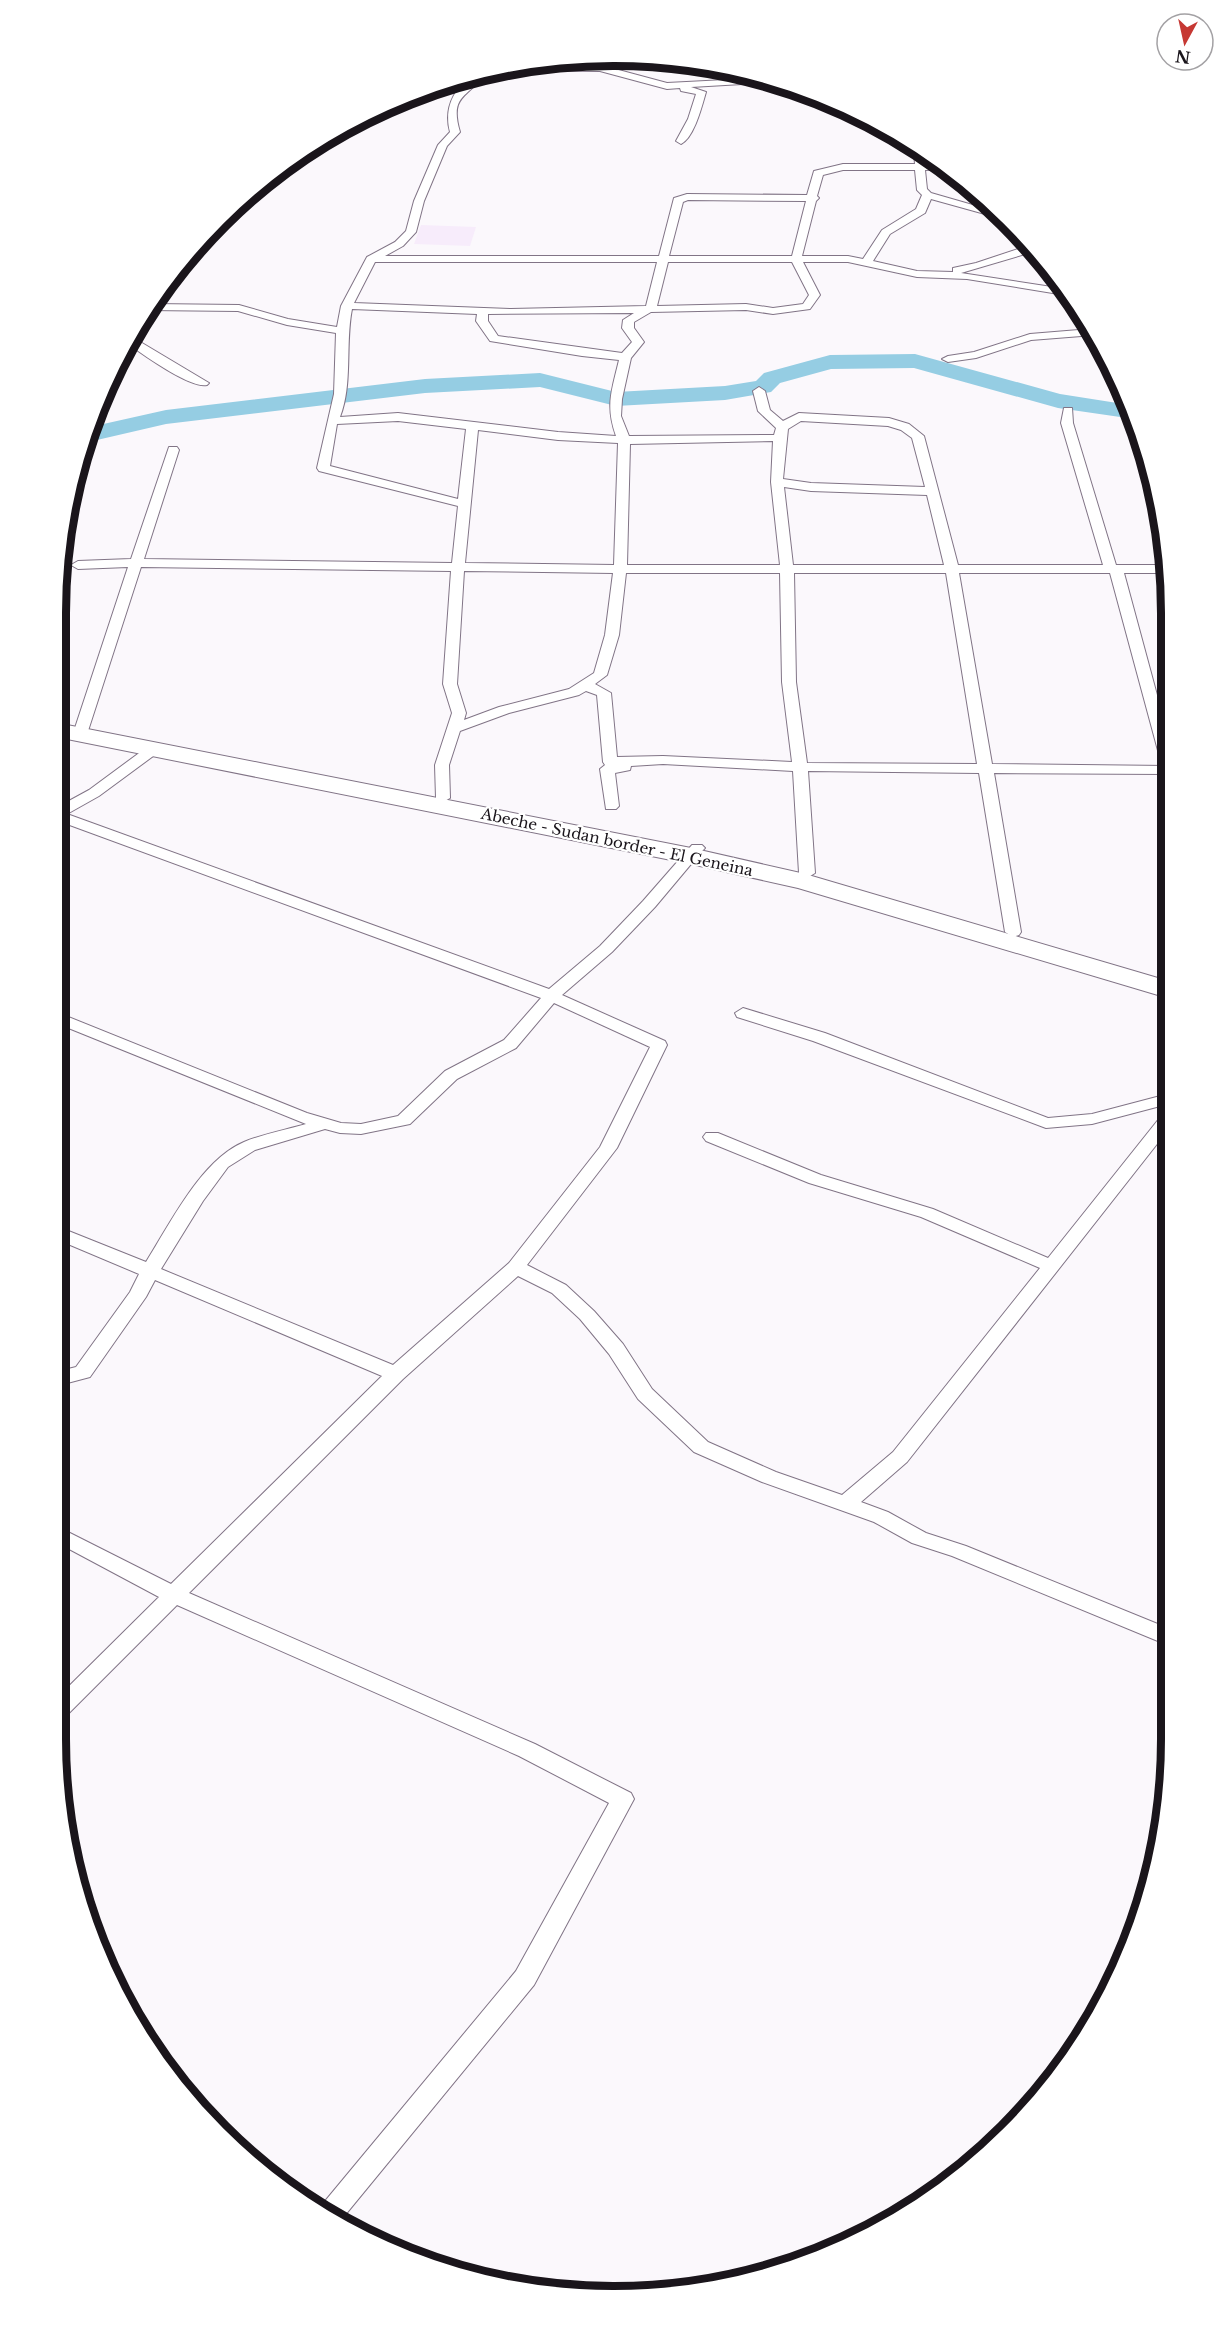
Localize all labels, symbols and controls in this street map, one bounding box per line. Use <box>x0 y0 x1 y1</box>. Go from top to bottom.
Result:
north arrow <box>1155 12 1215 72</box>
text: N <box>1174 46 1192 68</box>
street label: Abeche - Sudan border - El Geneina <box>478 804 755 880</box>

